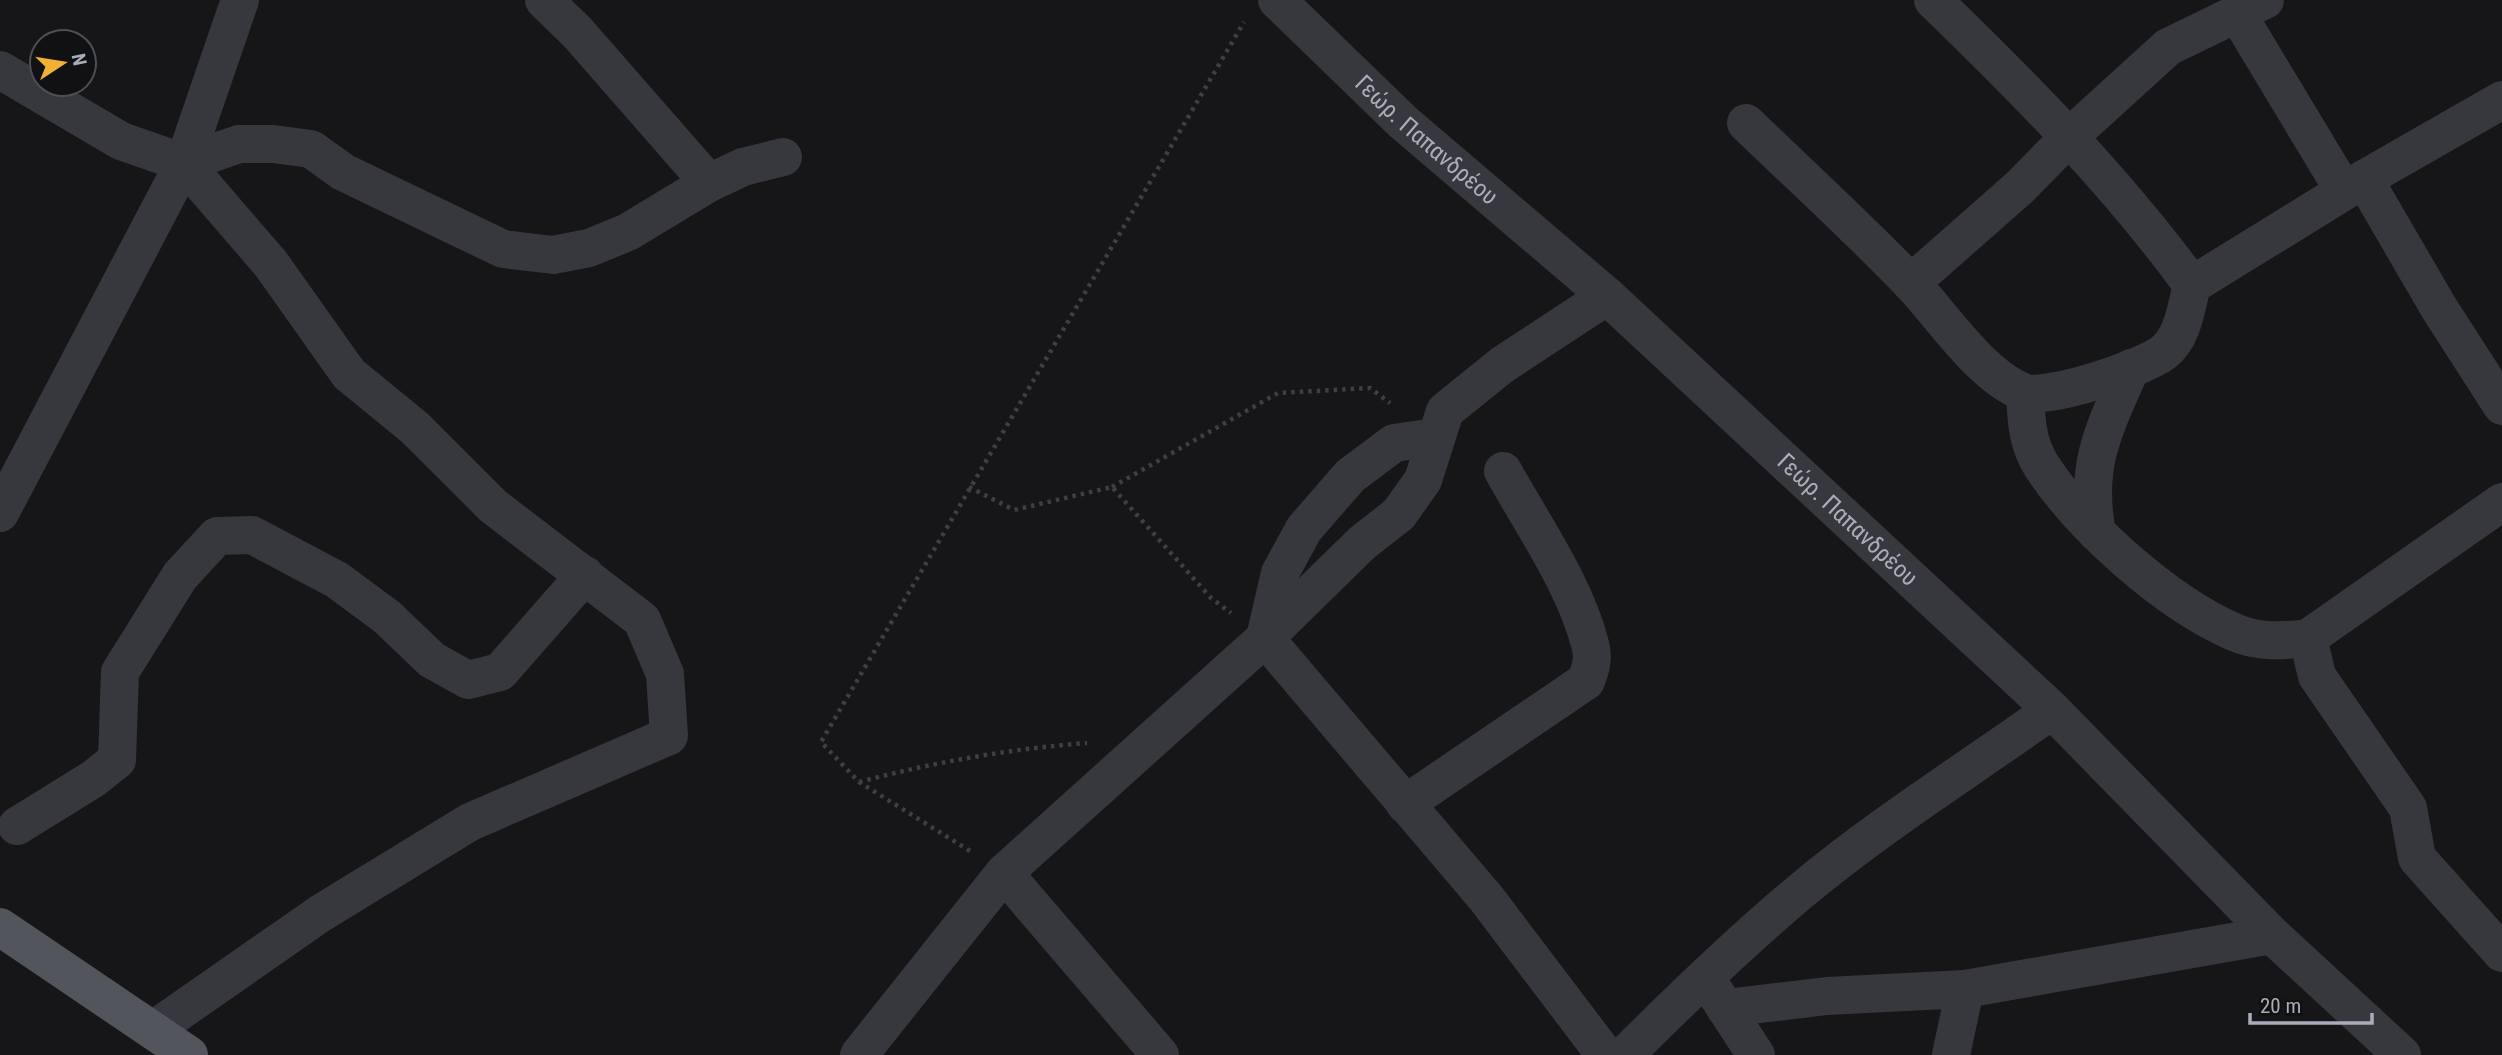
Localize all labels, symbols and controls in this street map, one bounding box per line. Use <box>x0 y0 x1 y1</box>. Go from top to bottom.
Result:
north arrow <box>28 28 98 98</box>
text: N <box>67 51 92 68</box>
street label: Γεώρ. Παπανδρέου <box>1349 69 1504 211</box>
street label: Γεώρ. Παπανδρέου <box>1772 448 1923 592</box>
scale bar <box>2250 982 2372 1026</box>
text: 20 m <box>2260 994 2301 1018</box>

